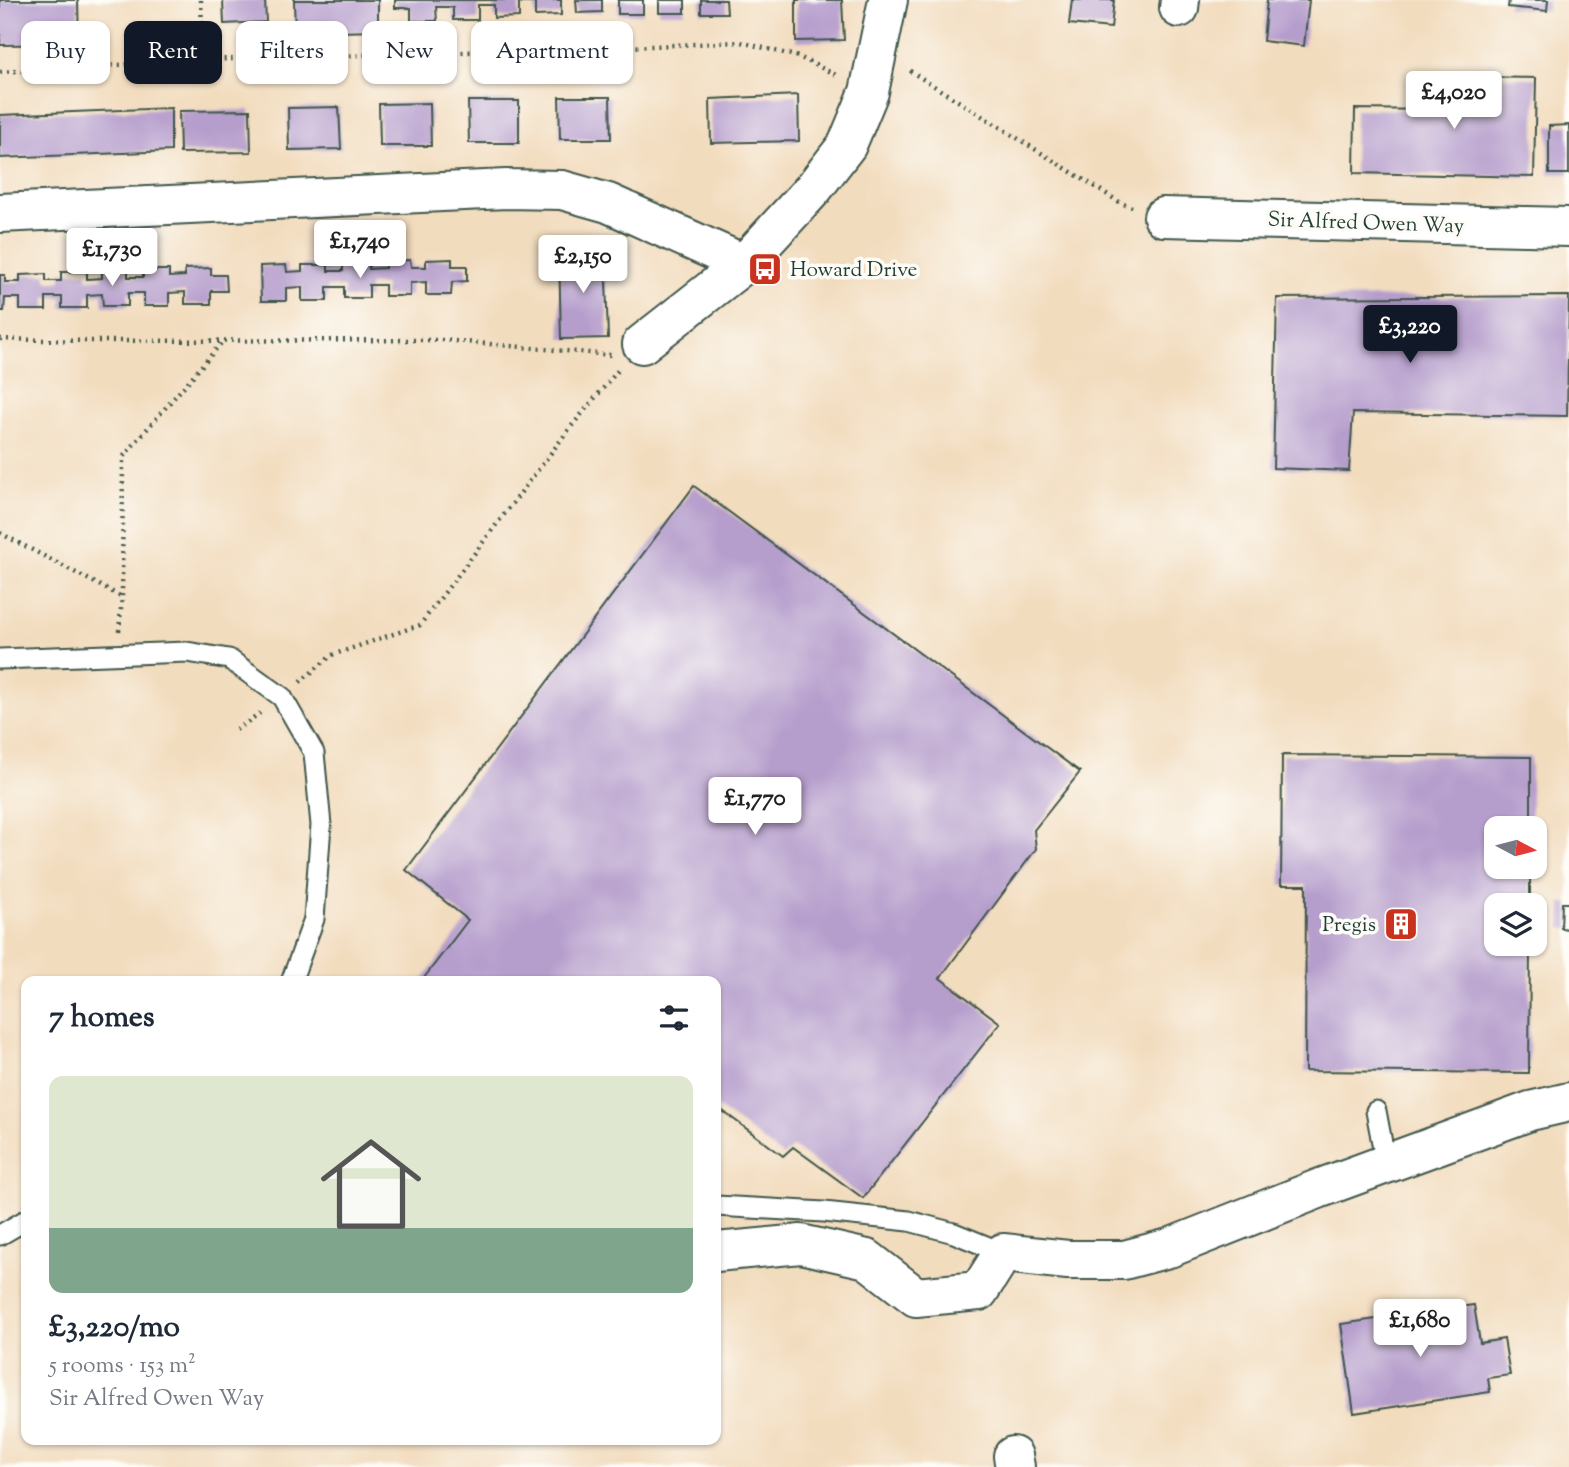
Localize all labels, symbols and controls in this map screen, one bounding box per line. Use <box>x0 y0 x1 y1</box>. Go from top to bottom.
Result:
chip: Buy <box>21 21 110 84</box>
chip: Rent <box>124 21 222 84</box>
chip: Filters <box>236 21 348 84</box>
chip: New <box>362 21 457 84</box>
chip: Apartment <box>471 21 633 84</box>
pin: £4,020 <box>1397 72 1511 131</box>
text: £4,020 <box>1422 77 1486 110</box>
street label: Sir Alfred Owen Way <box>1267 206 1465 242</box>
pin: £1,740 <box>303 220 417 280</box>
text: £1,740 <box>330 226 390 259</box>
pin: £1,730 <box>55 229 169 288</box>
text: £1,730 <box>82 234 142 267</box>
pin: £2,150 <box>526 236 640 295</box>
text: £2,150 <box>554 241 612 274</box>
bus stop icon: Howard Drive <box>746 250 784 288</box>
place label: Howard Drive <box>790 256 917 286</box>
pin: £3,220 <box>1353 306 1467 365</box>
text: £3,220 <box>1379 311 1441 344</box>
pin: £1,770 <box>698 778 812 837</box>
text: £1,770 <box>724 783 786 816</box>
north arrow <box>1484 816 1547 878</box>
map controls <box>1484 816 1547 956</box>
button: layers <box>1484 893 1547 956</box>
building icon: Pregis <box>1382 905 1420 943</box>
place label: Pregis <box>1322 911 1376 941</box>
text: 7 homes <box>49 997 154 1040</box>
icon: filters <box>655 999 693 1037</box>
icon: home <box>308 1121 434 1247</box>
pin: £1,680 <box>1363 1300 1477 1359</box>
text: £1,680 <box>1389 1305 1451 1338</box>
text: £3,220/mo <box>49 1307 180 1350</box>
text: 5 rooms · 153 m² <box>49 1350 196 1383</box>
text: Sir Alfred Owen Way <box>49 1383 264 1416</box>

